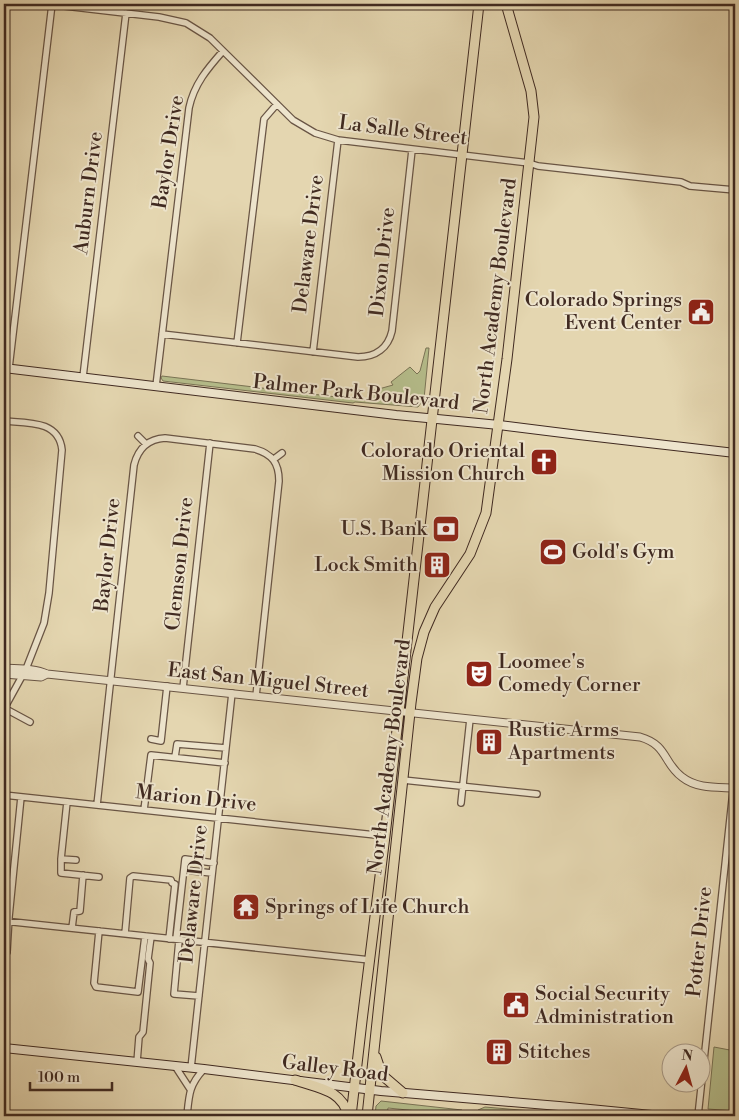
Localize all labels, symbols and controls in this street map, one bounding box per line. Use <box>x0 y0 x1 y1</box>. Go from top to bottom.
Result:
street label: Baylor Drive <box>148 93 190 212</box>
street label: La Salle Street <box>337 111 469 151</box>
street label: Auburn Drive <box>69 130 109 257</box>
street label: Delaware Drive <box>288 173 330 315</box>
street label: North Academy Boulevard <box>469 176 523 415</box>
street label: Dixon Drive <box>365 206 401 318</box>
place label: Colorado Springs Event Center <box>525 288 682 336</box>
public building icon: Colorado Springs Event Center <box>686 297 716 327</box>
street label: Palmer Park Boulevard <box>252 370 461 416</box>
place label: Colorado Oriental Mission Church <box>361 439 525 487</box>
church icon: Colorado Oriental Mission Church <box>529 447 559 477</box>
street label: Clemson Drive <box>161 496 199 632</box>
street label: Baylor Drive <box>89 497 126 614</box>
bank icon: U.S. Bank <box>431 514 461 544</box>
place label: U.S. Bank <box>341 517 429 542</box>
sports icon: Gold's Gym <box>538 537 568 567</box>
place label: Gold's Gym <box>572 540 675 565</box>
building icon: Lock Smith <box>422 550 452 580</box>
place label: Lock Smith <box>314 553 418 578</box>
street label: North Academy Boulevard <box>363 637 417 876</box>
place label: Loomee's Comedy Corner <box>498 650 641 698</box>
street label: East San Miguel Street <box>166 658 370 704</box>
theatre icon: Loomee's Comedy Corner <box>464 659 494 689</box>
place label: Rustic Arms Apartments <box>507 718 619 766</box>
building icon: Rustic Arms Apartments <box>474 727 504 757</box>
street label: Marion Drive <box>134 780 258 818</box>
street label: Delaware Drive <box>174 823 214 965</box>
street label: Potter Drive <box>682 885 718 999</box>
temple icon: Springs of Life Church <box>231 892 261 922</box>
place label: Springs of Life Church <box>265 895 469 920</box>
place label: Social Security Administration <box>534 982 674 1030</box>
public building icon: Social Security Administration <box>501 990 531 1020</box>
building icon: Stitches <box>484 1037 514 1067</box>
place label: Stitches <box>518 1040 590 1065</box>
north arrow <box>662 1042 712 1092</box>
text: N <box>681 1047 694 1066</box>
street label: Galley Road <box>280 1050 390 1088</box>
scale bar <box>30 1060 112 1092</box>
text: 100 m <box>38 1068 80 1087</box>

